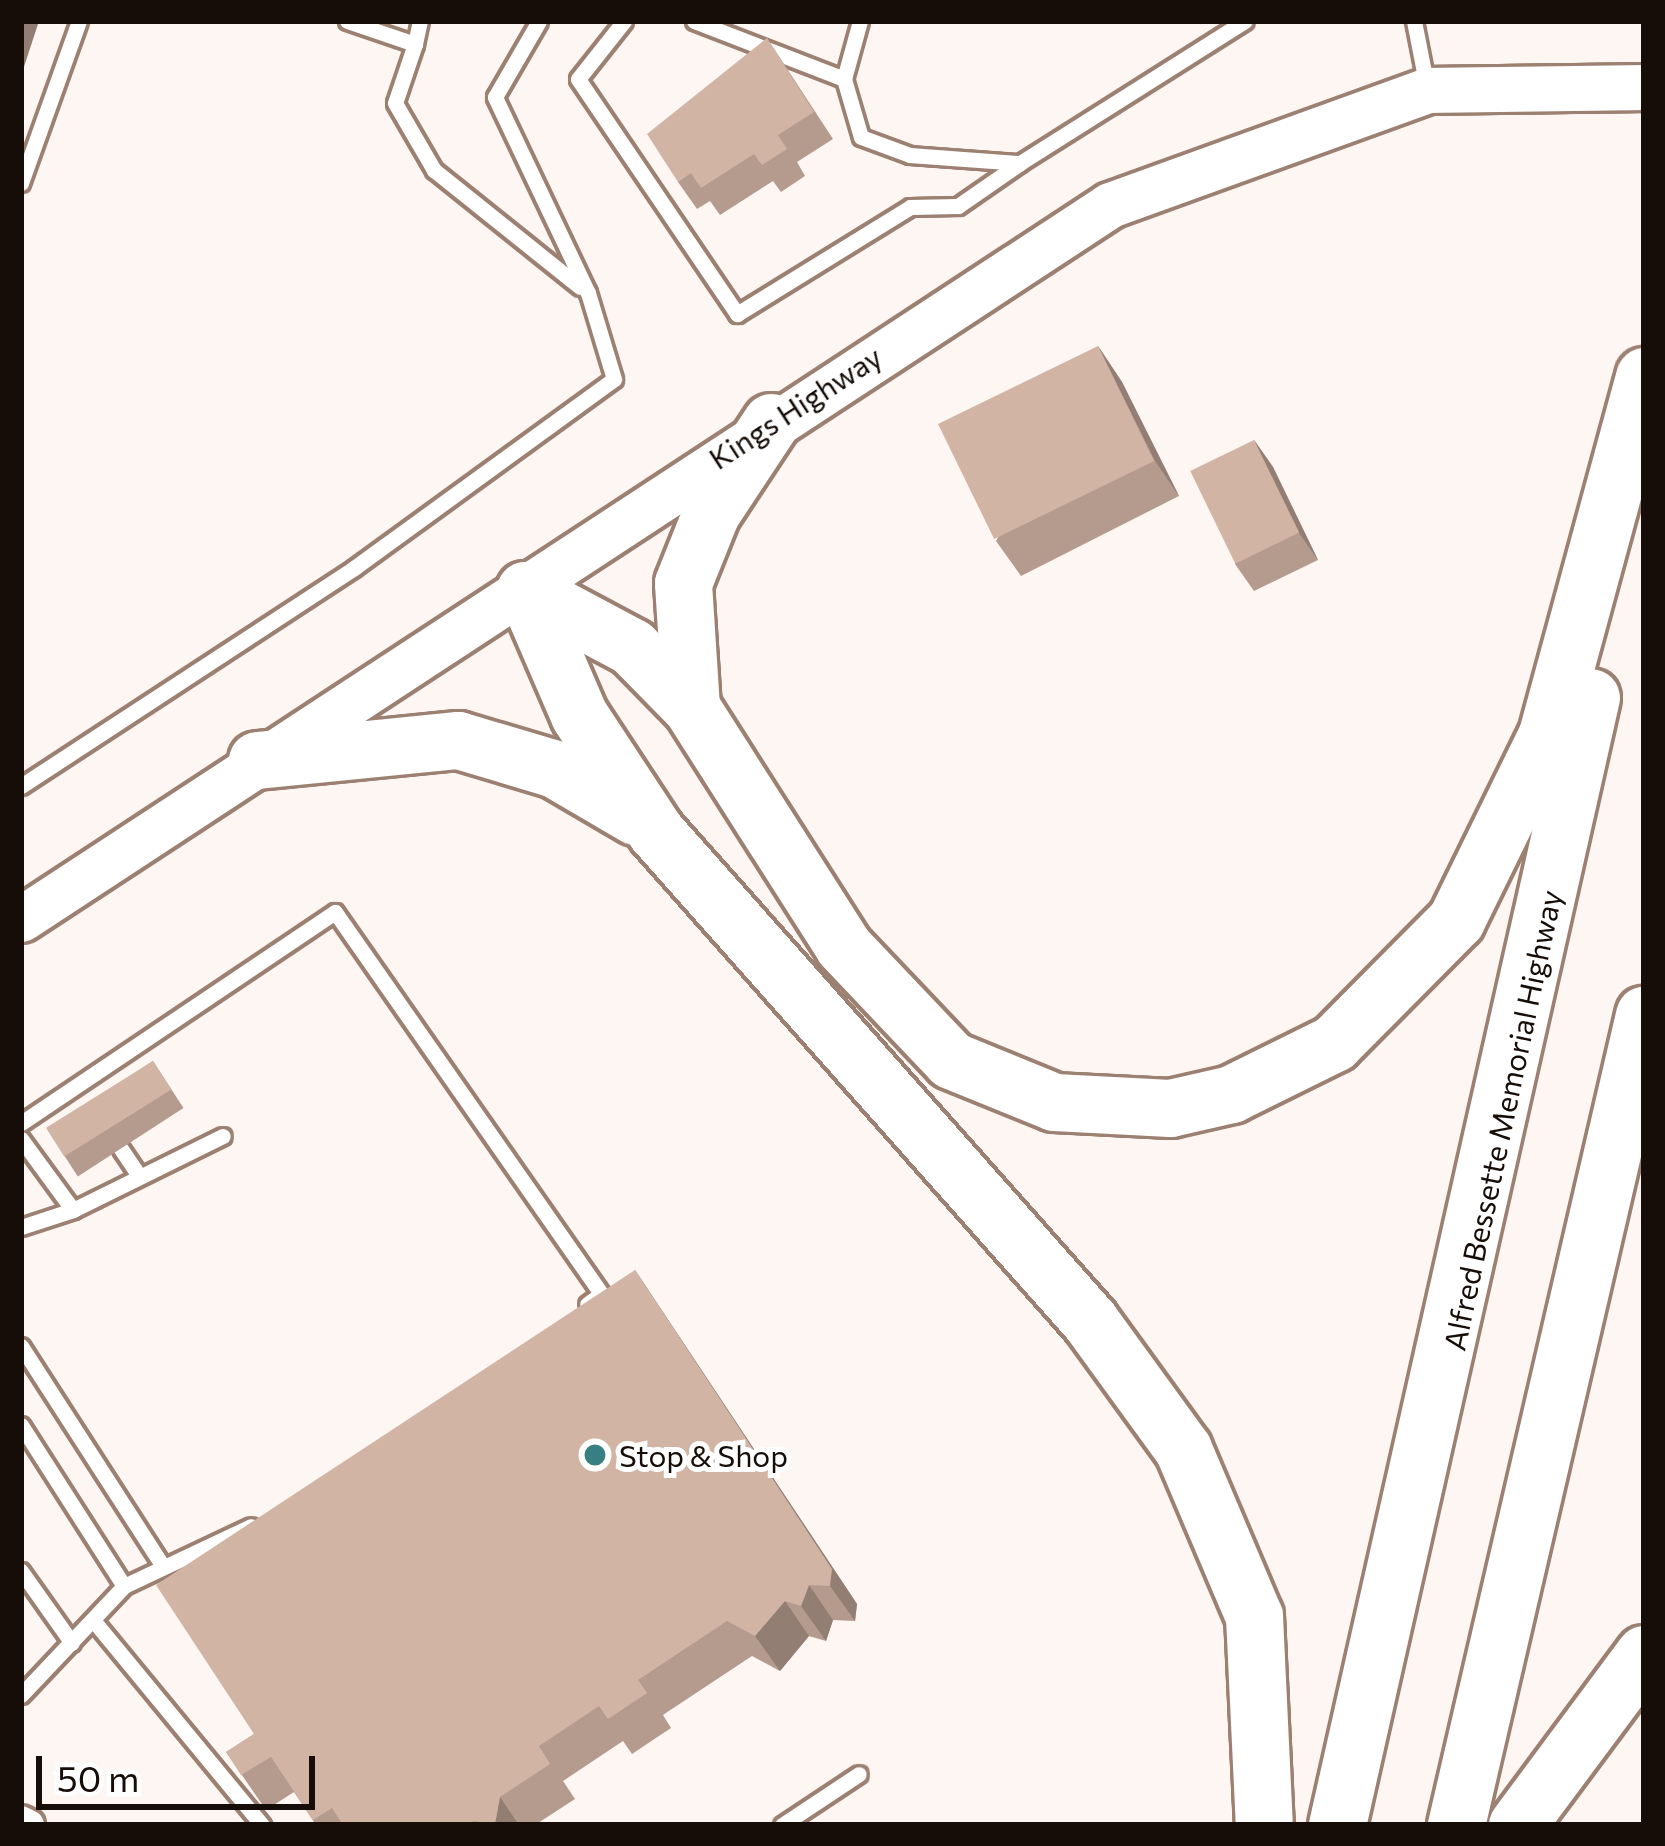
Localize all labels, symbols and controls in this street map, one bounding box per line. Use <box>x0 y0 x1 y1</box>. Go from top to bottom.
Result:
street label: Kings Highway <box>702 338 888 476</box>
street label: Alfred Bessette Memorial Highway <box>1436 887 1568 1353</box>
place label: Stop & Shop <box>619 1437 788 1473</box>
marker: Stop & Shop <box>582 1442 608 1468</box>
scale bar <box>42 1732 321 1806</box>
text: 50 m <box>57 1755 139 1799</box>

